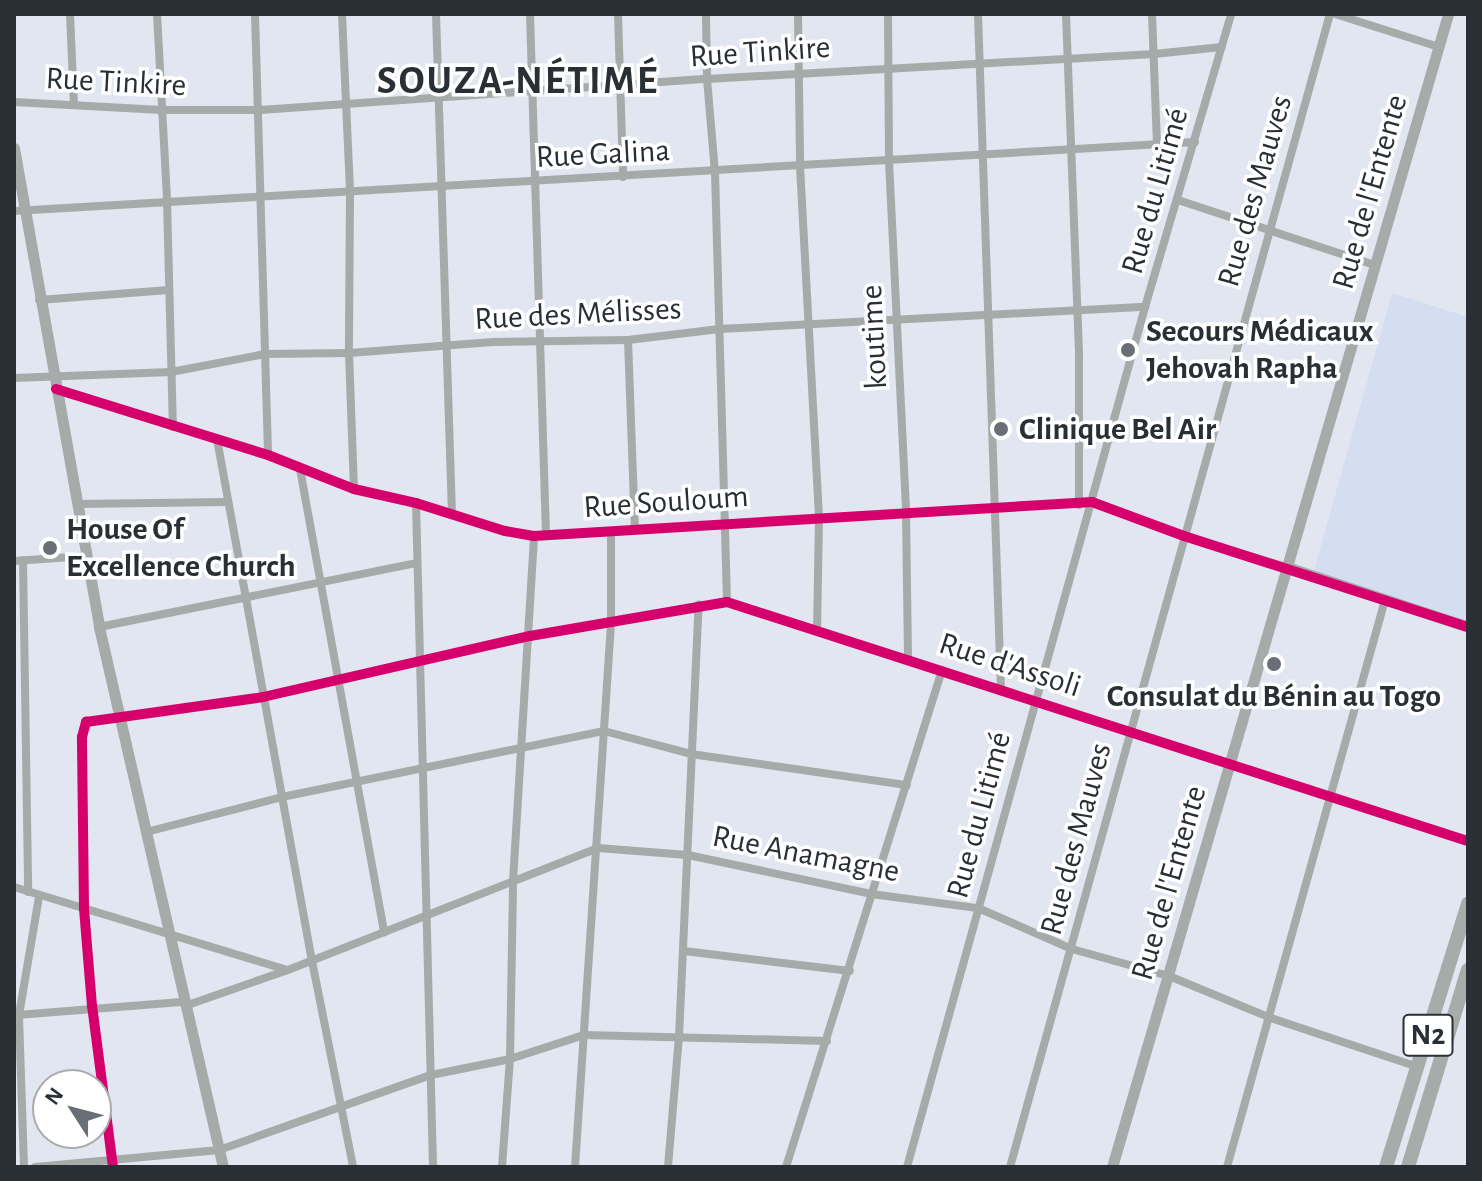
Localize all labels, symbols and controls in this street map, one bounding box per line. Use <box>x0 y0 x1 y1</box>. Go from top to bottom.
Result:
street label: Rue Tinkire <box>688 28 832 76</box>
district label: SOUZA-NÉTIMÉ <box>377 57 659 105</box>
street label: Rue Tinkire <box>45 59 187 105</box>
street label: Rue de l'Entente <box>1324 90 1416 294</box>
street label: Rue des Mauves <box>1209 91 1301 291</box>
street label: Rue du Litimé <box>1113 104 1197 278</box>
street label: Rue Galina <box>535 131 671 177</box>
street label: koutime <box>852 284 896 390</box>
street label: Rue des Mélisses <box>474 289 682 339</box>
place label: Secours Médicaux Jehovah Rapha <box>1146 313 1374 388</box>
marker: Secours Médicaux Jehovah Rapha <box>1117 339 1139 361</box>
place label: Clinique Bel Air <box>1019 410 1216 448</box>
marker: Clinique Bel Air <box>990 418 1012 440</box>
street label: Rue Souloum <box>582 477 750 527</box>
place label: House Of Excellence Church <box>66 511 296 586</box>
marker: House Of Excellence Church <box>41 539 59 557</box>
street label: Rue d'Assoli <box>934 624 1086 706</box>
marker: Consulat du Bénin au Togo <box>1265 655 1283 673</box>
place label: Consulat du Bénin au Togo <box>1107 677 1441 715</box>
street label: Rue du Litimé <box>938 727 1020 903</box>
street label: Rue des Mauves <box>1032 739 1120 939</box>
street label: Rue de l'Entente <box>1123 781 1215 985</box>
street label: Rue Anamagne <box>709 817 903 891</box>
road number: N2 <box>1402 1009 1454 1061</box>
north arrow <box>32 1069 112 1149</box>
text: N <box>41 1083 68 1109</box>

